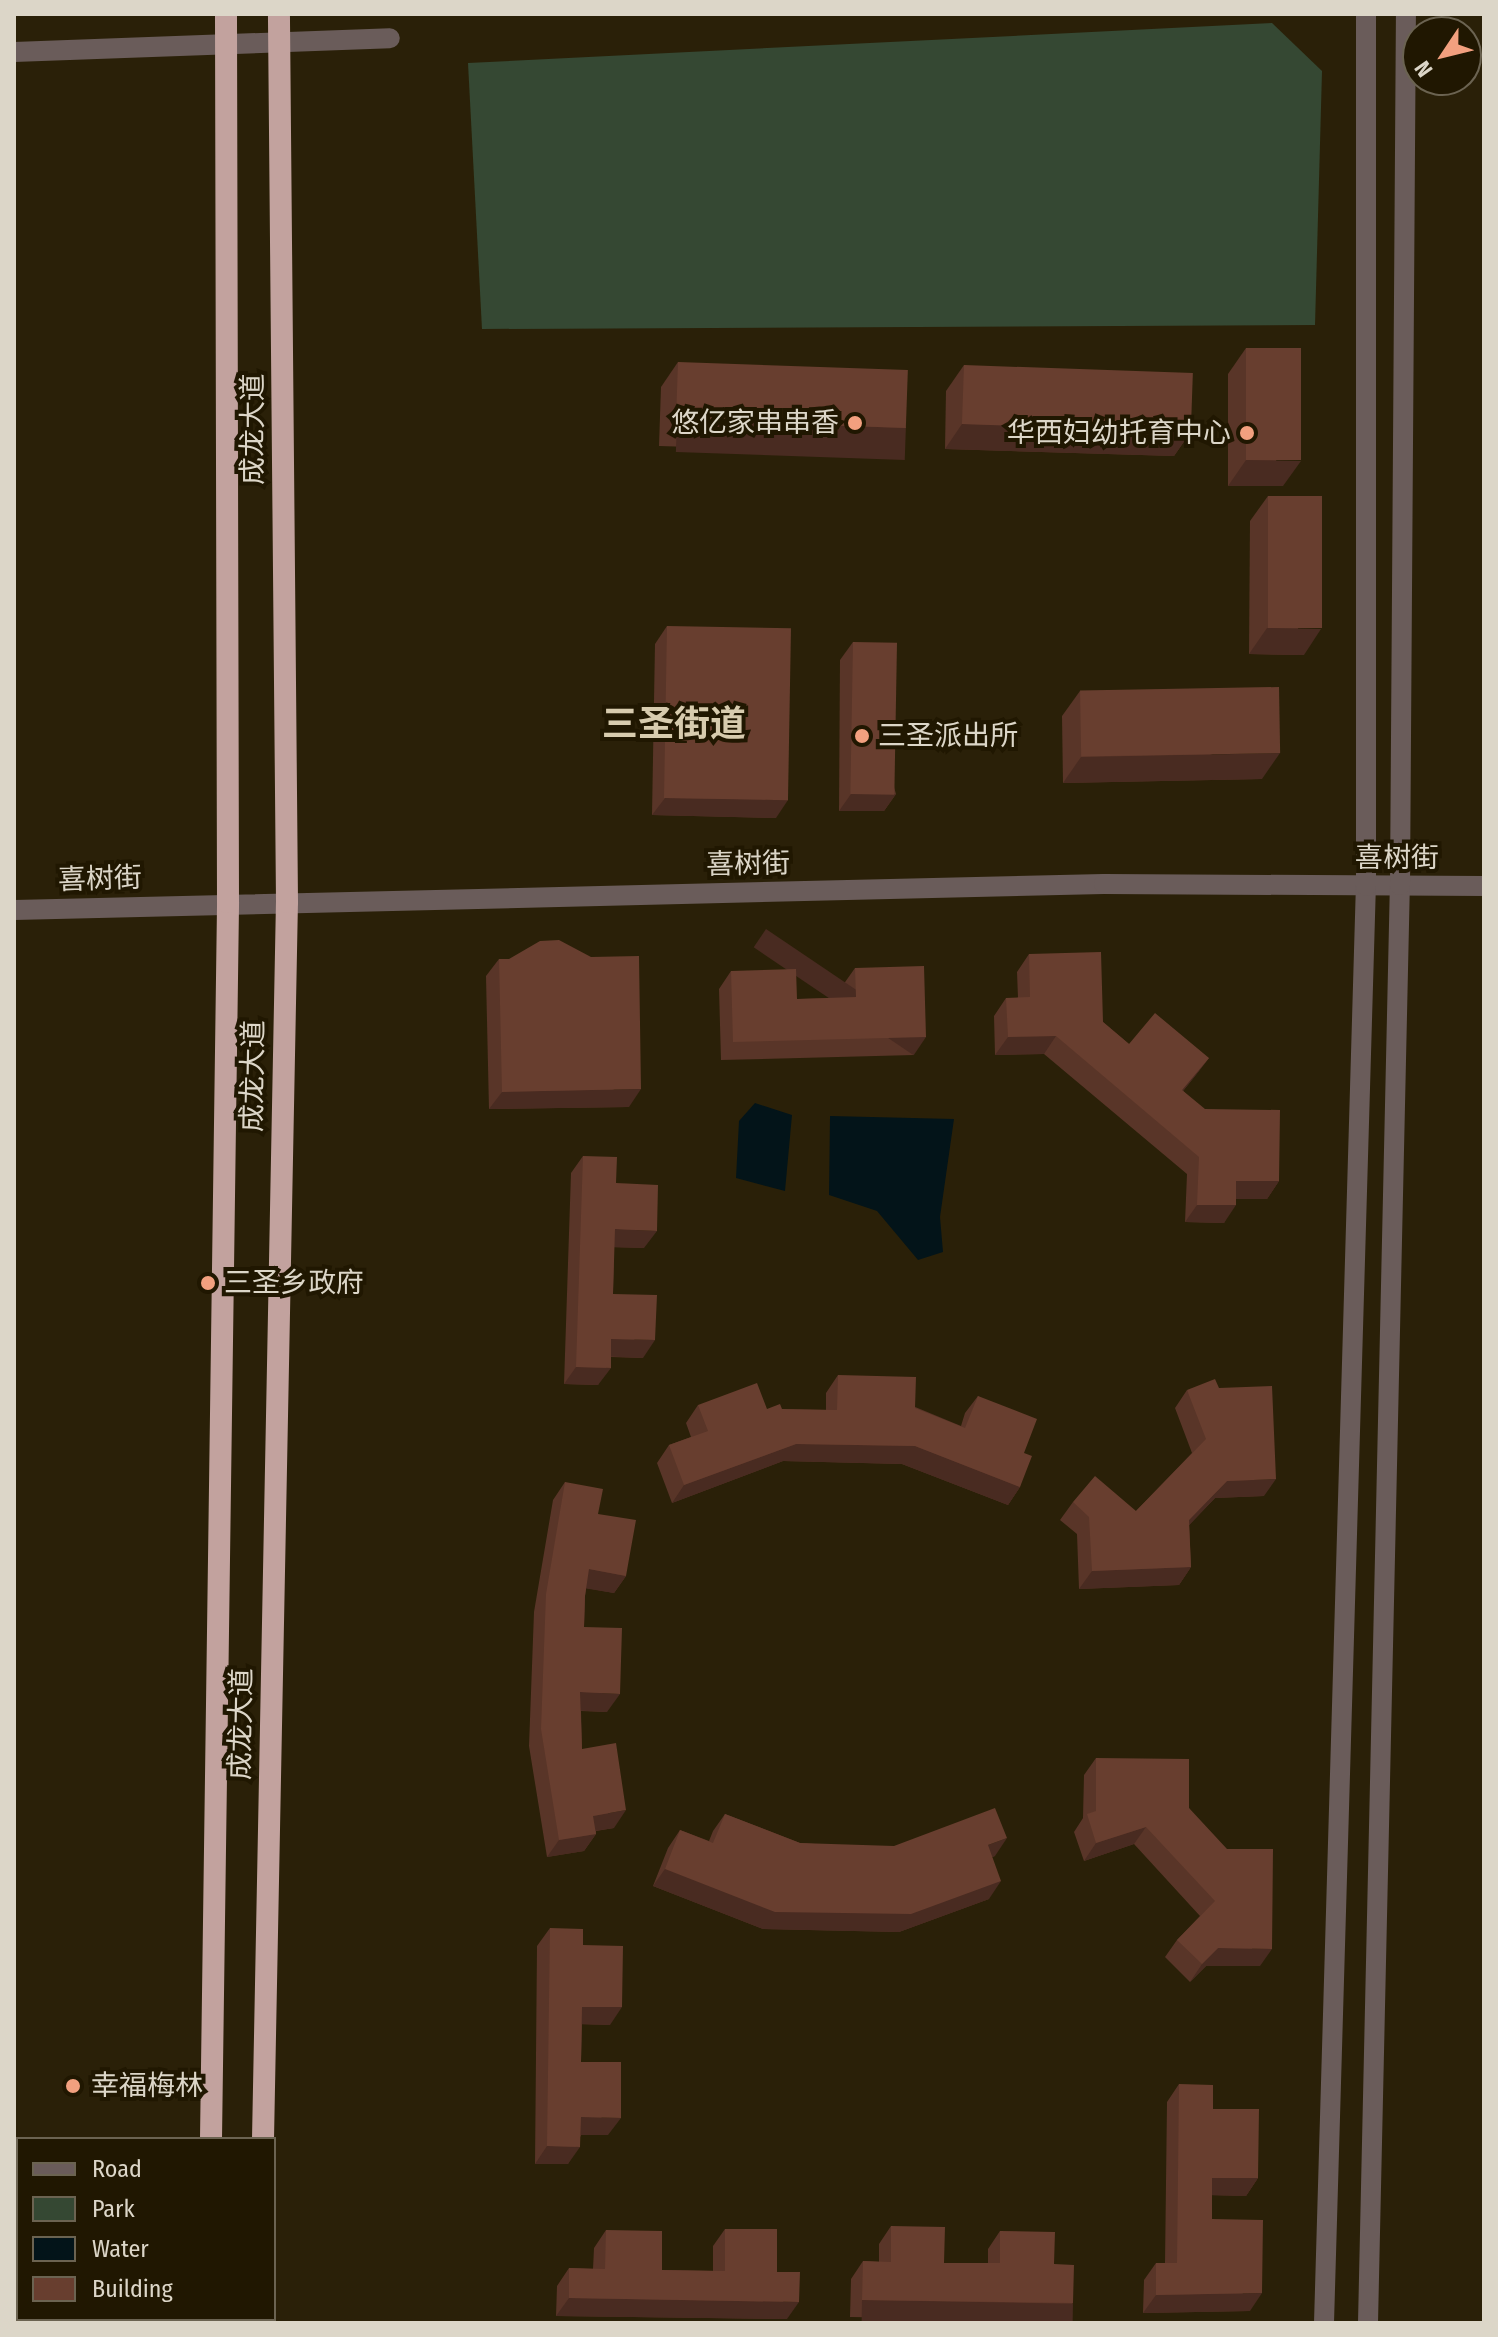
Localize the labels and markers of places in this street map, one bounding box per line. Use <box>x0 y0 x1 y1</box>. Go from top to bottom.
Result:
place label: 悠亿家串串香 <box>671 406 839 440</box>
marker: 悠亿家串串香 <box>846 414 864 432</box>
place label: 华西妇幼托育中心 <box>1007 416 1231 450</box>
marker: 华西妇幼托育中心 <box>1238 424 1256 442</box>
place label: 三圣派出所 <box>878 719 1018 753</box>
marker: 三圣派出所 <box>853 727 871 745</box>
place label: 三圣乡政府 <box>224 1266 364 1300</box>
marker: 三圣乡政府 <box>199 1274 217 1292</box>
place label: 幸福梅林 <box>91 2069 203 2103</box>
marker: 幸福梅林 <box>62 2075 84 2097</box>

